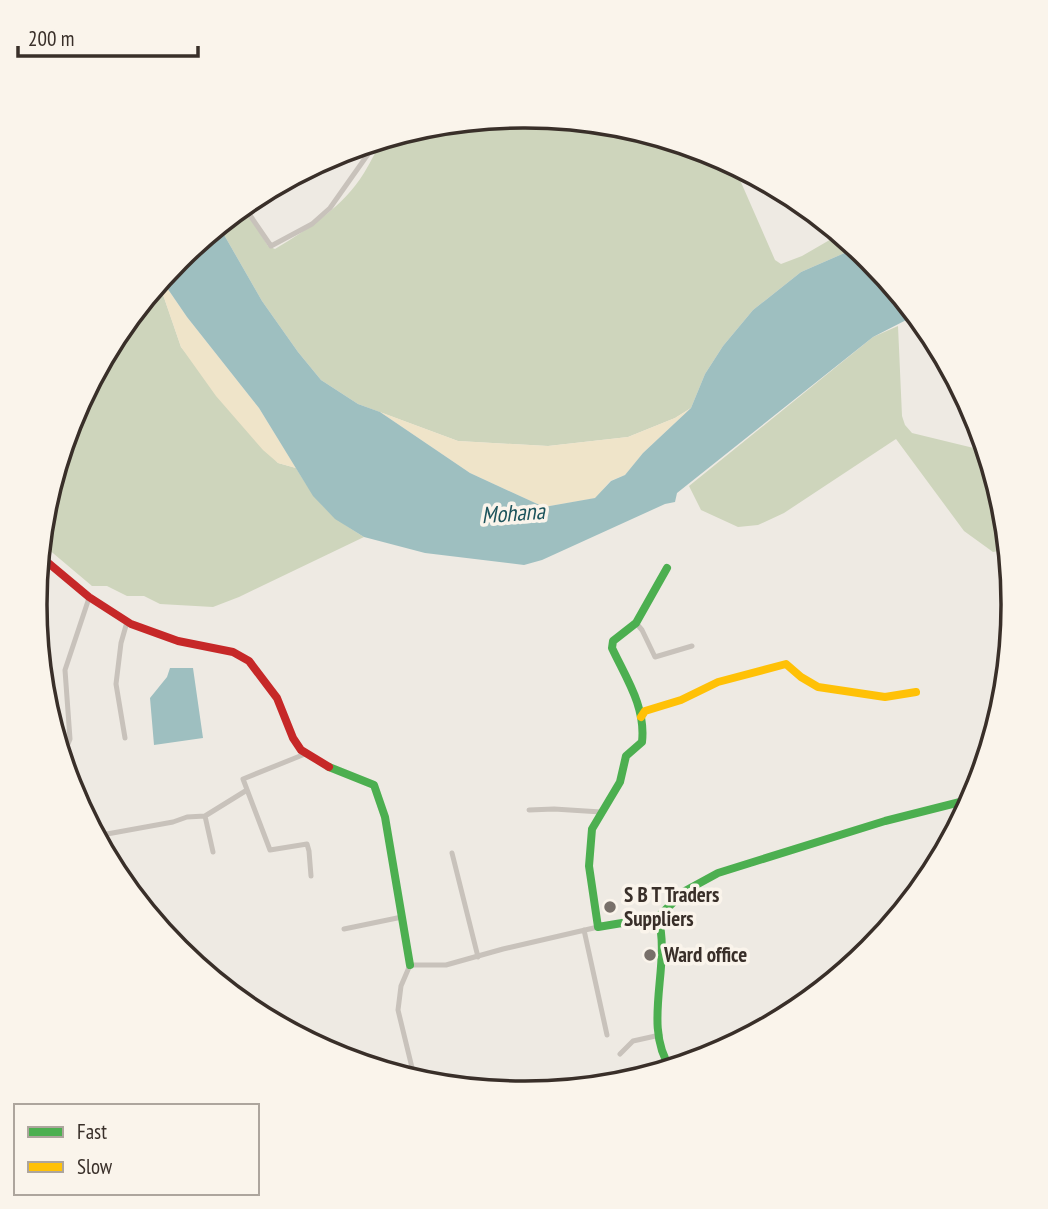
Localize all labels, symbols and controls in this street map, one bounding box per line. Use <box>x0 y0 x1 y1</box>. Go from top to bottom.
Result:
scale bar <box>18 14 198 58</box>
text: 200 m <box>28 25 74 52</box>
water label: Mohana <box>480 496 547 529</box>
place label: S B T Traders Suppliers <box>624 881 719 932</box>
marker: S B T Traders Suppliers <box>602 899 618 915</box>
place label: Ward office <box>663 941 747 968</box>
marker: Ward office <box>642 947 658 963</box>
legend <box>14 1104 259 1195</box>
text: Fast <box>77 1118 107 1145</box>
text: Slow <box>77 1153 113 1180</box>

